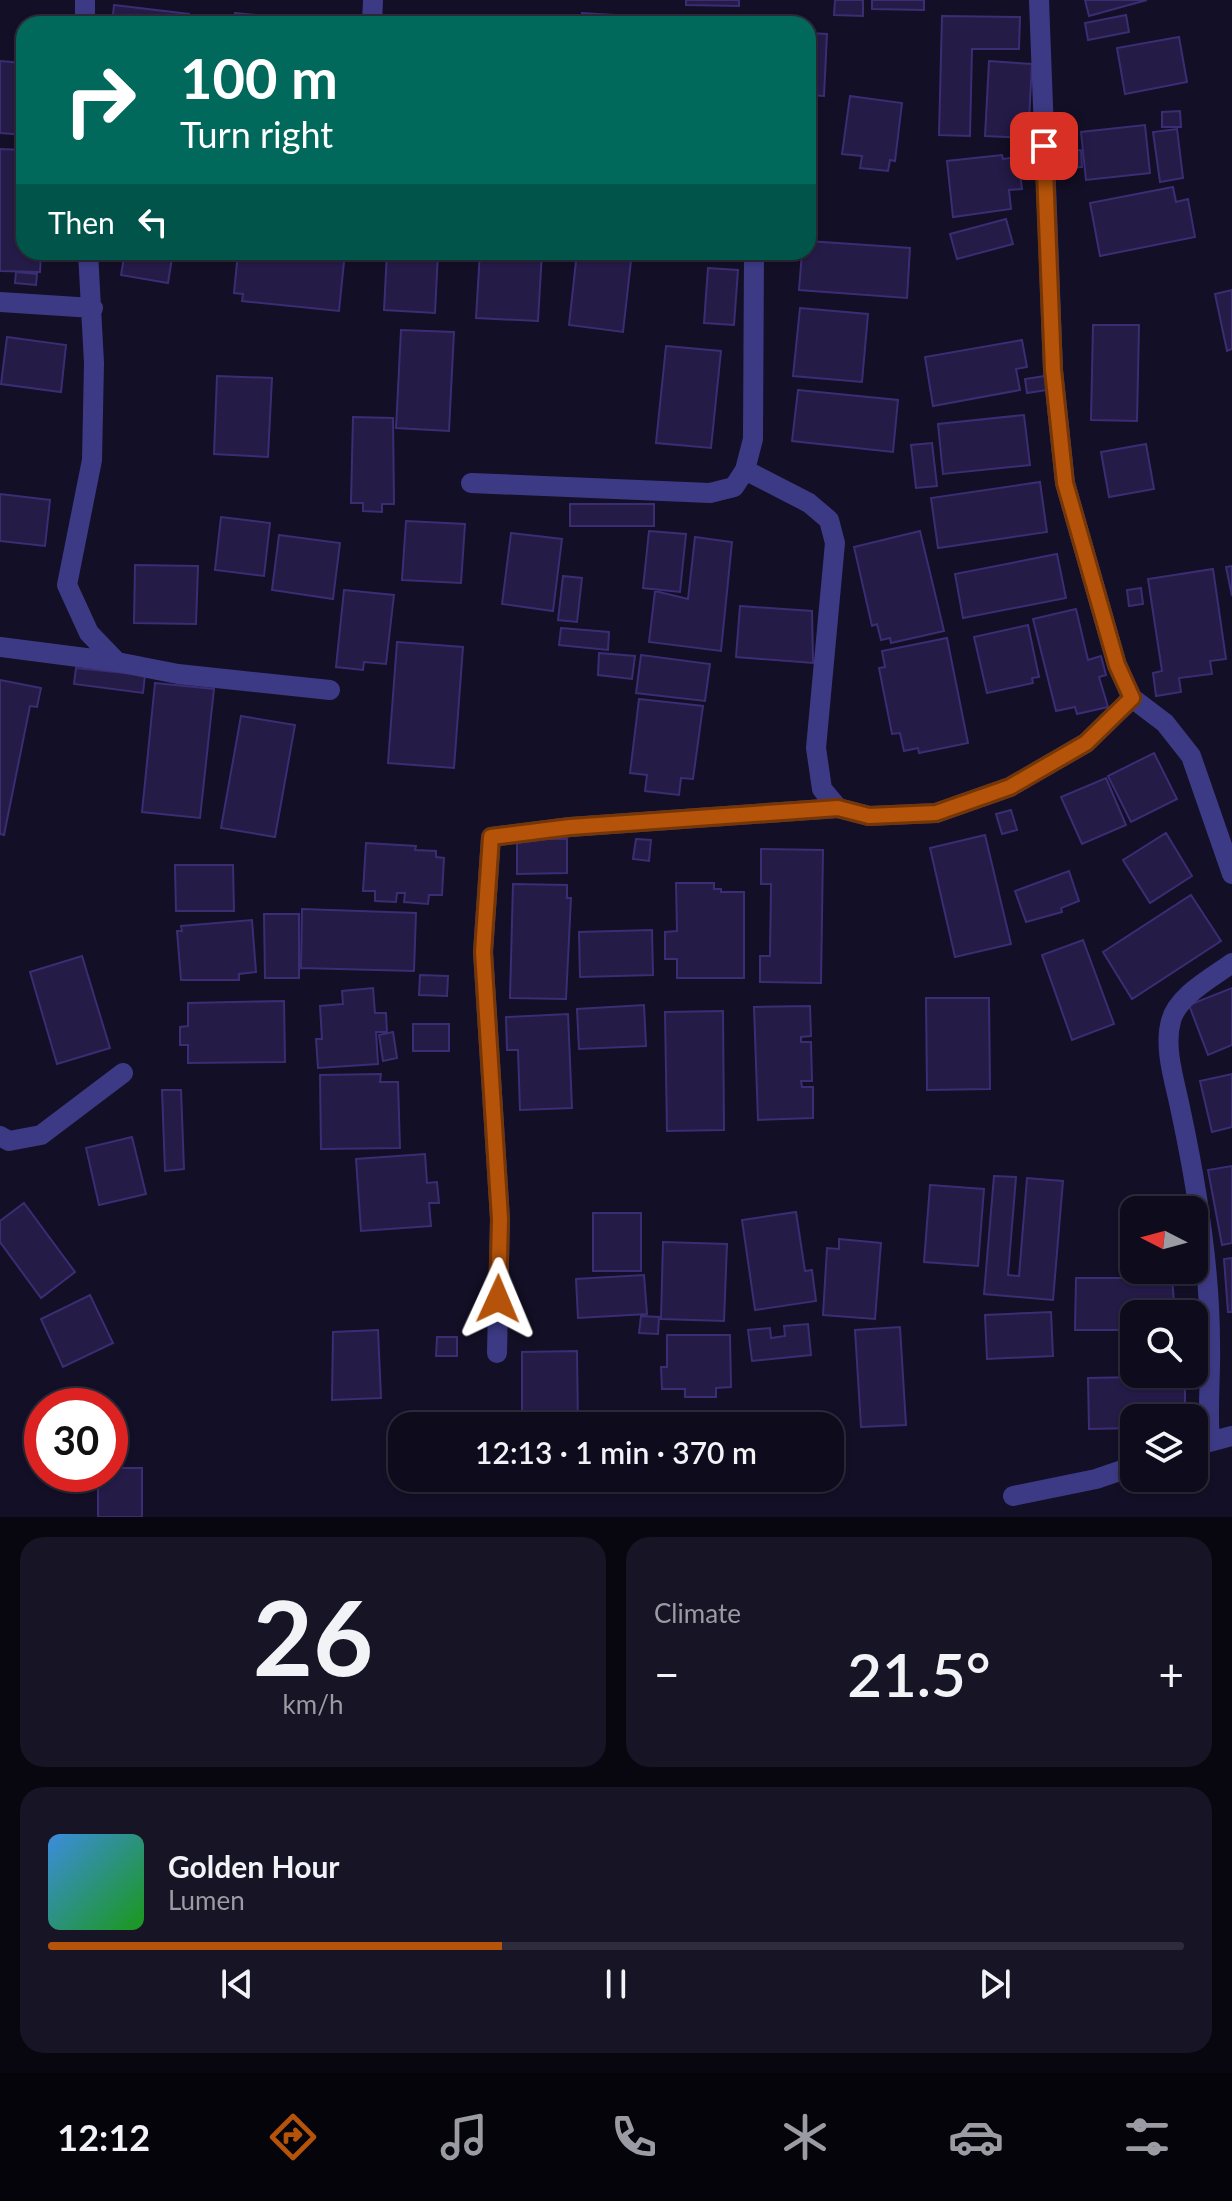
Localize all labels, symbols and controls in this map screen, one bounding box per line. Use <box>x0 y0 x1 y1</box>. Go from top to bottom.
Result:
text: 100 m <box>180 44 338 111</box>
icon: right <box>48 48 152 152</box>
text: Turn right <box>180 112 333 156</box>
pin <box>1010 112 1078 180</box>
icon: arrive <box>1022 124 1066 168</box>
icon: left <box>131 200 175 244</box>
text: Then <box>48 204 115 240</box>
north arrow <box>1120 1196 1208 1284</box>
map controls <box>1120 1196 1208 1492</box>
position arrow <box>456 1257 540 1341</box>
button: search <box>1120 1300 1208 1388</box>
speed limit sign: 30 <box>24 1388 128 1492</box>
button: layers <box>1120 1404 1208 1492</box>
text: 12:13 · 1 min · 370 m <box>475 1434 757 1470</box>
text: 26 <box>253 1573 373 1698</box>
text: Climate <box>654 1597 741 1629</box>
text: 21.5° <box>847 1638 991 1710</box>
text: − <box>654 1648 680 1700</box>
text: + <box>1158 1648 1184 1700</box>
text: km/h <box>283 1688 343 1720</box>
text: Golden Hour <box>168 1848 340 1884</box>
text: Lumen <box>168 1884 245 1916</box>
icon: previous <box>215 1962 259 2006</box>
icon: pause <box>594 1962 638 2006</box>
icon: next <box>973 1962 1017 2006</box>
icon: directions <box>265 2109 321 2165</box>
icon: music <box>436 2109 492 2165</box>
icon: phone <box>606 2109 662 2165</box>
icon: climate <box>777 2109 833 2165</box>
icon: car <box>948 2109 1004 2165</box>
icon: filters <box>1119 2109 1175 2165</box>
text: 12:12 <box>57 2115 150 2159</box>

